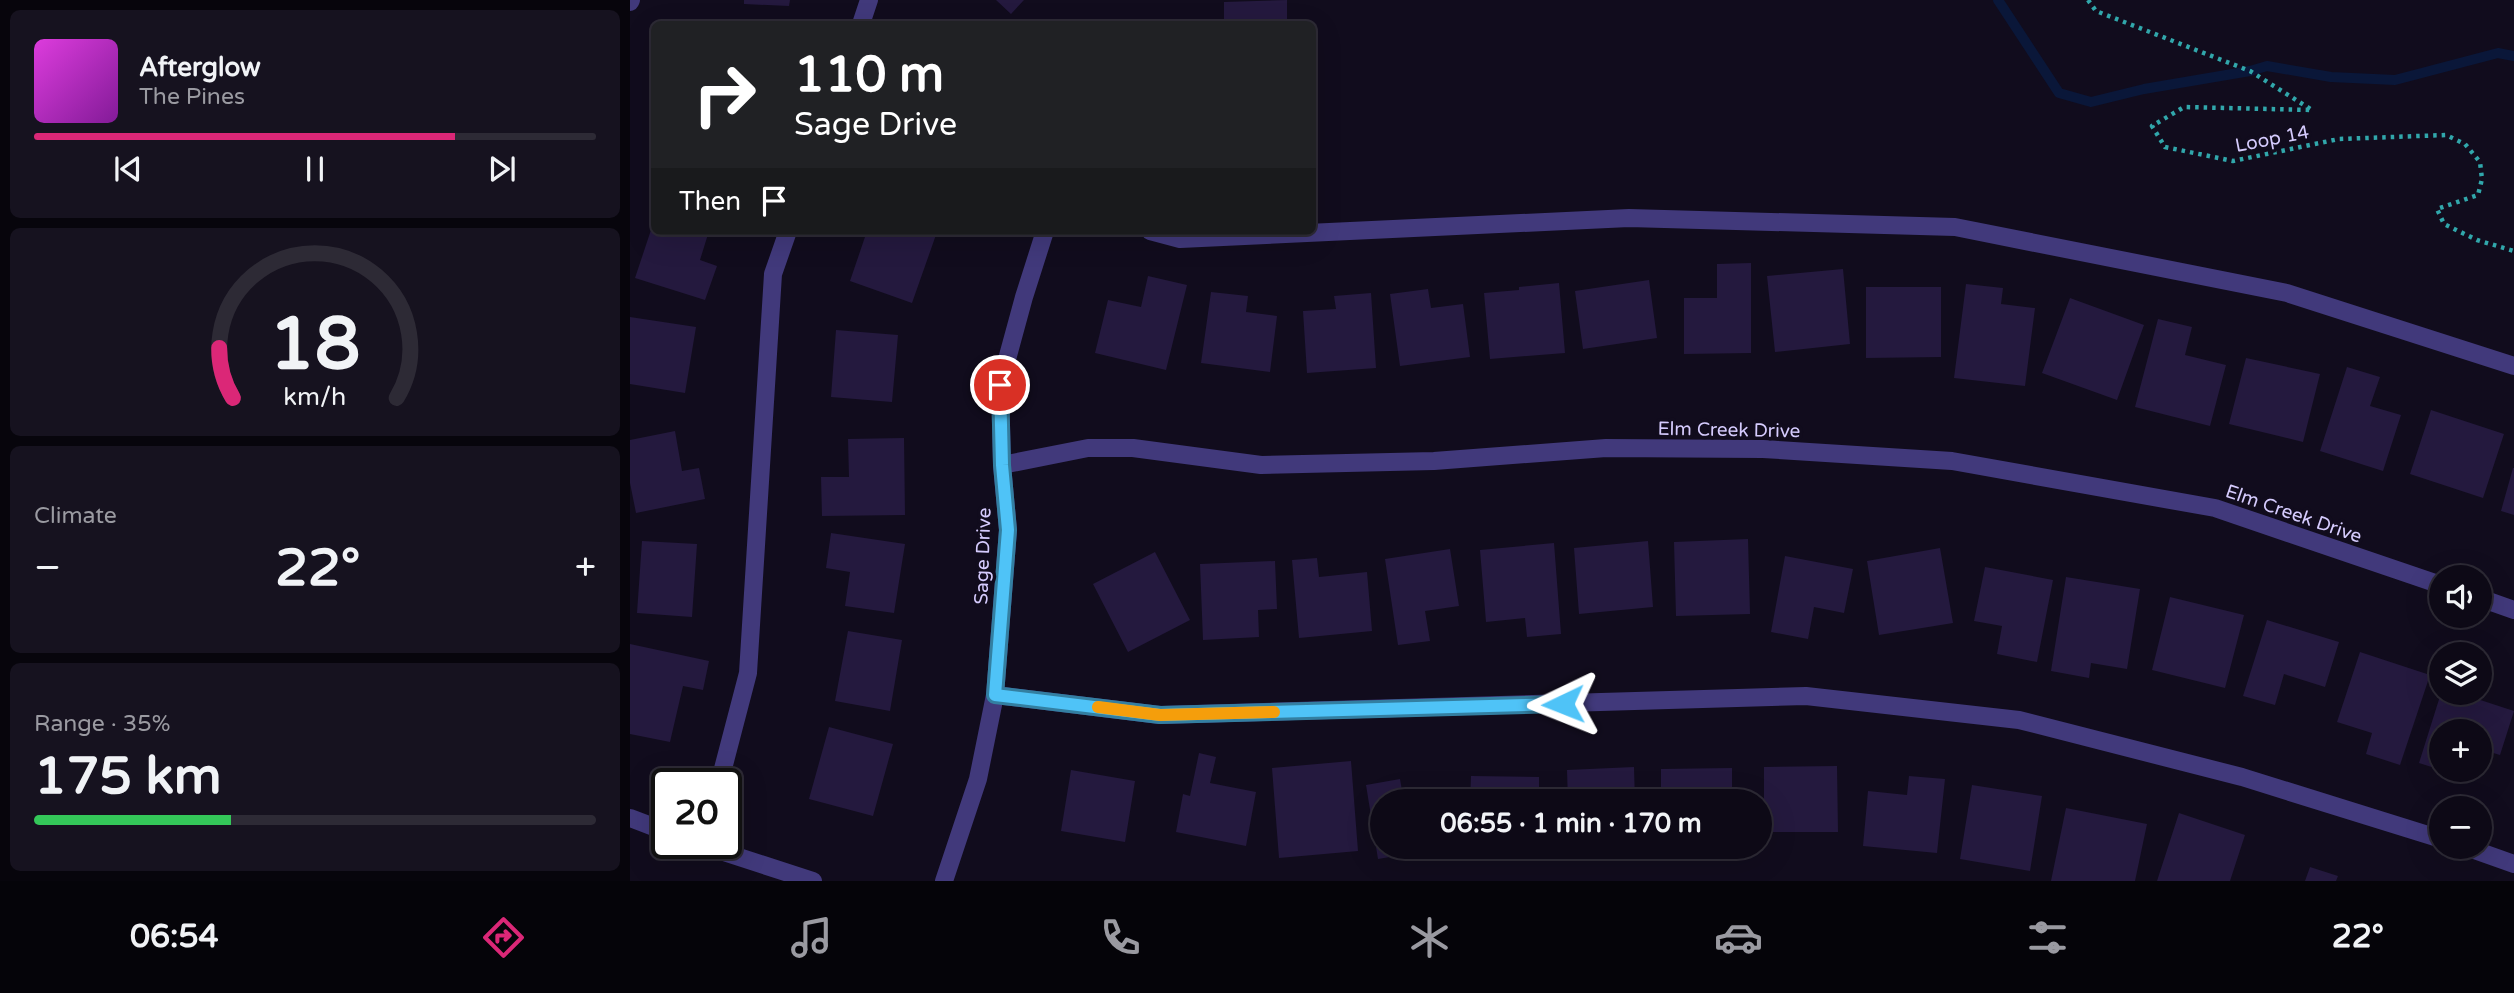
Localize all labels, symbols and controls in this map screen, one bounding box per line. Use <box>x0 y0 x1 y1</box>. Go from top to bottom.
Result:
text: 110 m <box>794 46 944 105</box>
icon: right <box>679 49 770 140</box>
text: Afterglow <box>139 52 261 83</box>
text: The Pines <box>139 83 245 111</box>
text: Sage Drive <box>794 106 957 144</box>
street label: Loop 14 <box>2233 121 2311 157</box>
icon: previous <box>109 150 147 188</box>
icon: pause <box>296 150 334 188</box>
icon: next <box>483 150 521 188</box>
icon: arrive <box>755 182 793 220</box>
text: Then <box>679 186 741 217</box>
text: 18 <box>269 301 361 389</box>
pin <box>970 355 1030 415</box>
icon: arrive <box>981 366 1019 404</box>
text: km/h <box>284 381 346 411</box>
street label: Elm Creek Drive <box>1657 418 1801 442</box>
street label: Elm Creek Drive <box>2223 480 2365 548</box>
text: Climate <box>34 502 117 530</box>
street label: Sage Drive <box>970 507 996 605</box>
text: 22° <box>275 537 360 600</box>
text: − <box>34 545 61 591</box>
text: + <box>575 545 596 591</box>
map controls <box>2429 565 2492 859</box>
button: sound <box>2429 565 2492 628</box>
button: layers <box>2429 642 2492 705</box>
position arrow <box>1526 667 1600 741</box>
text: Range · 35% <box>34 710 170 738</box>
button: + <box>2429 719 2492 782</box>
text: 175 km <box>34 745 222 808</box>
speed limit sign: 20 <box>651 768 742 859</box>
button: − <box>2429 796 2492 859</box>
text: 06:55 · 1 min · 170 m <box>1440 808 1702 839</box>
icon: directions <box>479 913 528 962</box>
icon: music <box>787 913 836 962</box>
icon: phone <box>1096 913 1145 962</box>
icon: climate <box>1405 913 1454 962</box>
icon: car <box>1714 913 1763 962</box>
icon: filters <box>2023 913 2072 962</box>
text: 06:54 <box>130 918 219 956</box>
text: 22° <box>2332 918 2384 956</box>

